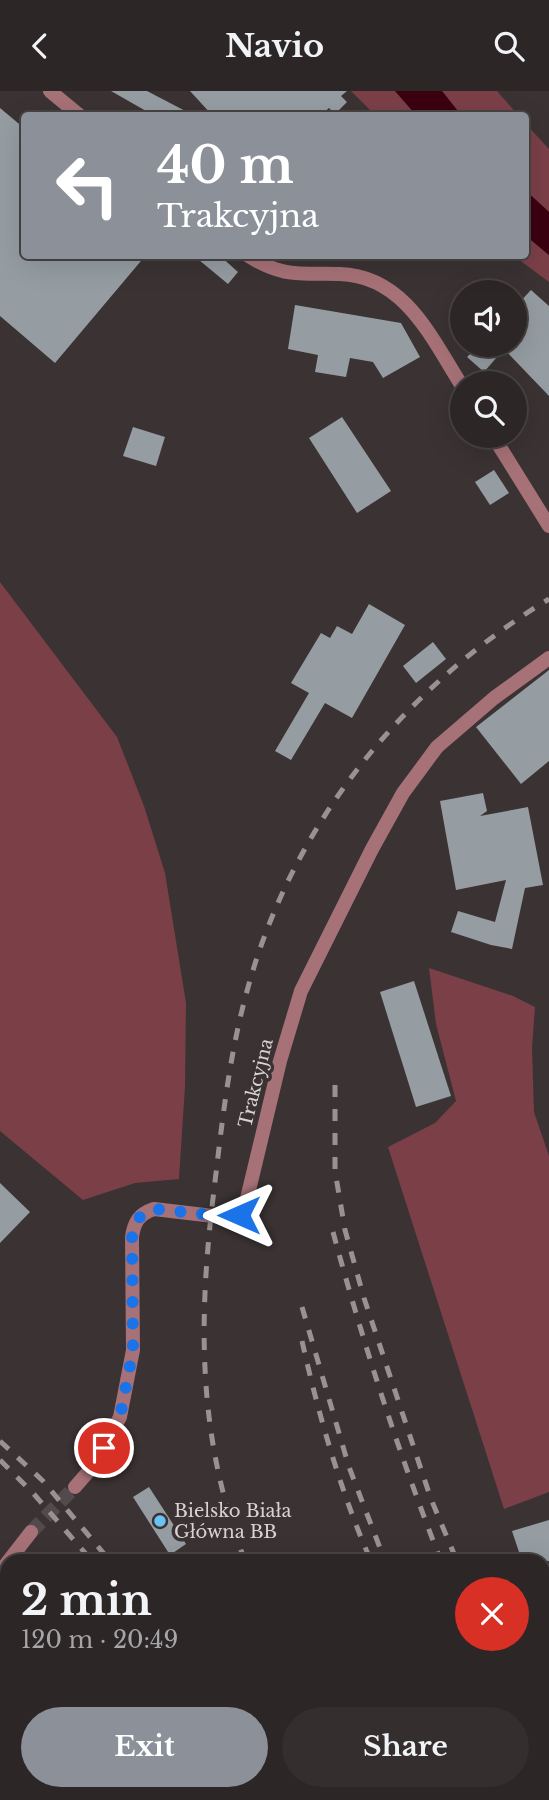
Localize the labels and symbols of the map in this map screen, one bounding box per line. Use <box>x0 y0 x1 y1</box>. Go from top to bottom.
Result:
street label: Trakcyjna <box>234 1036 278 1130</box>
position arrow <box>202 1178 276 1252</box>
pin <box>74 1418 134 1478</box>
place label: Bielsko Biała Główna BB <box>174 1500 291 1543</box>
marker: Bielsko Biała Główna BB <box>152 1513 168 1529</box>

